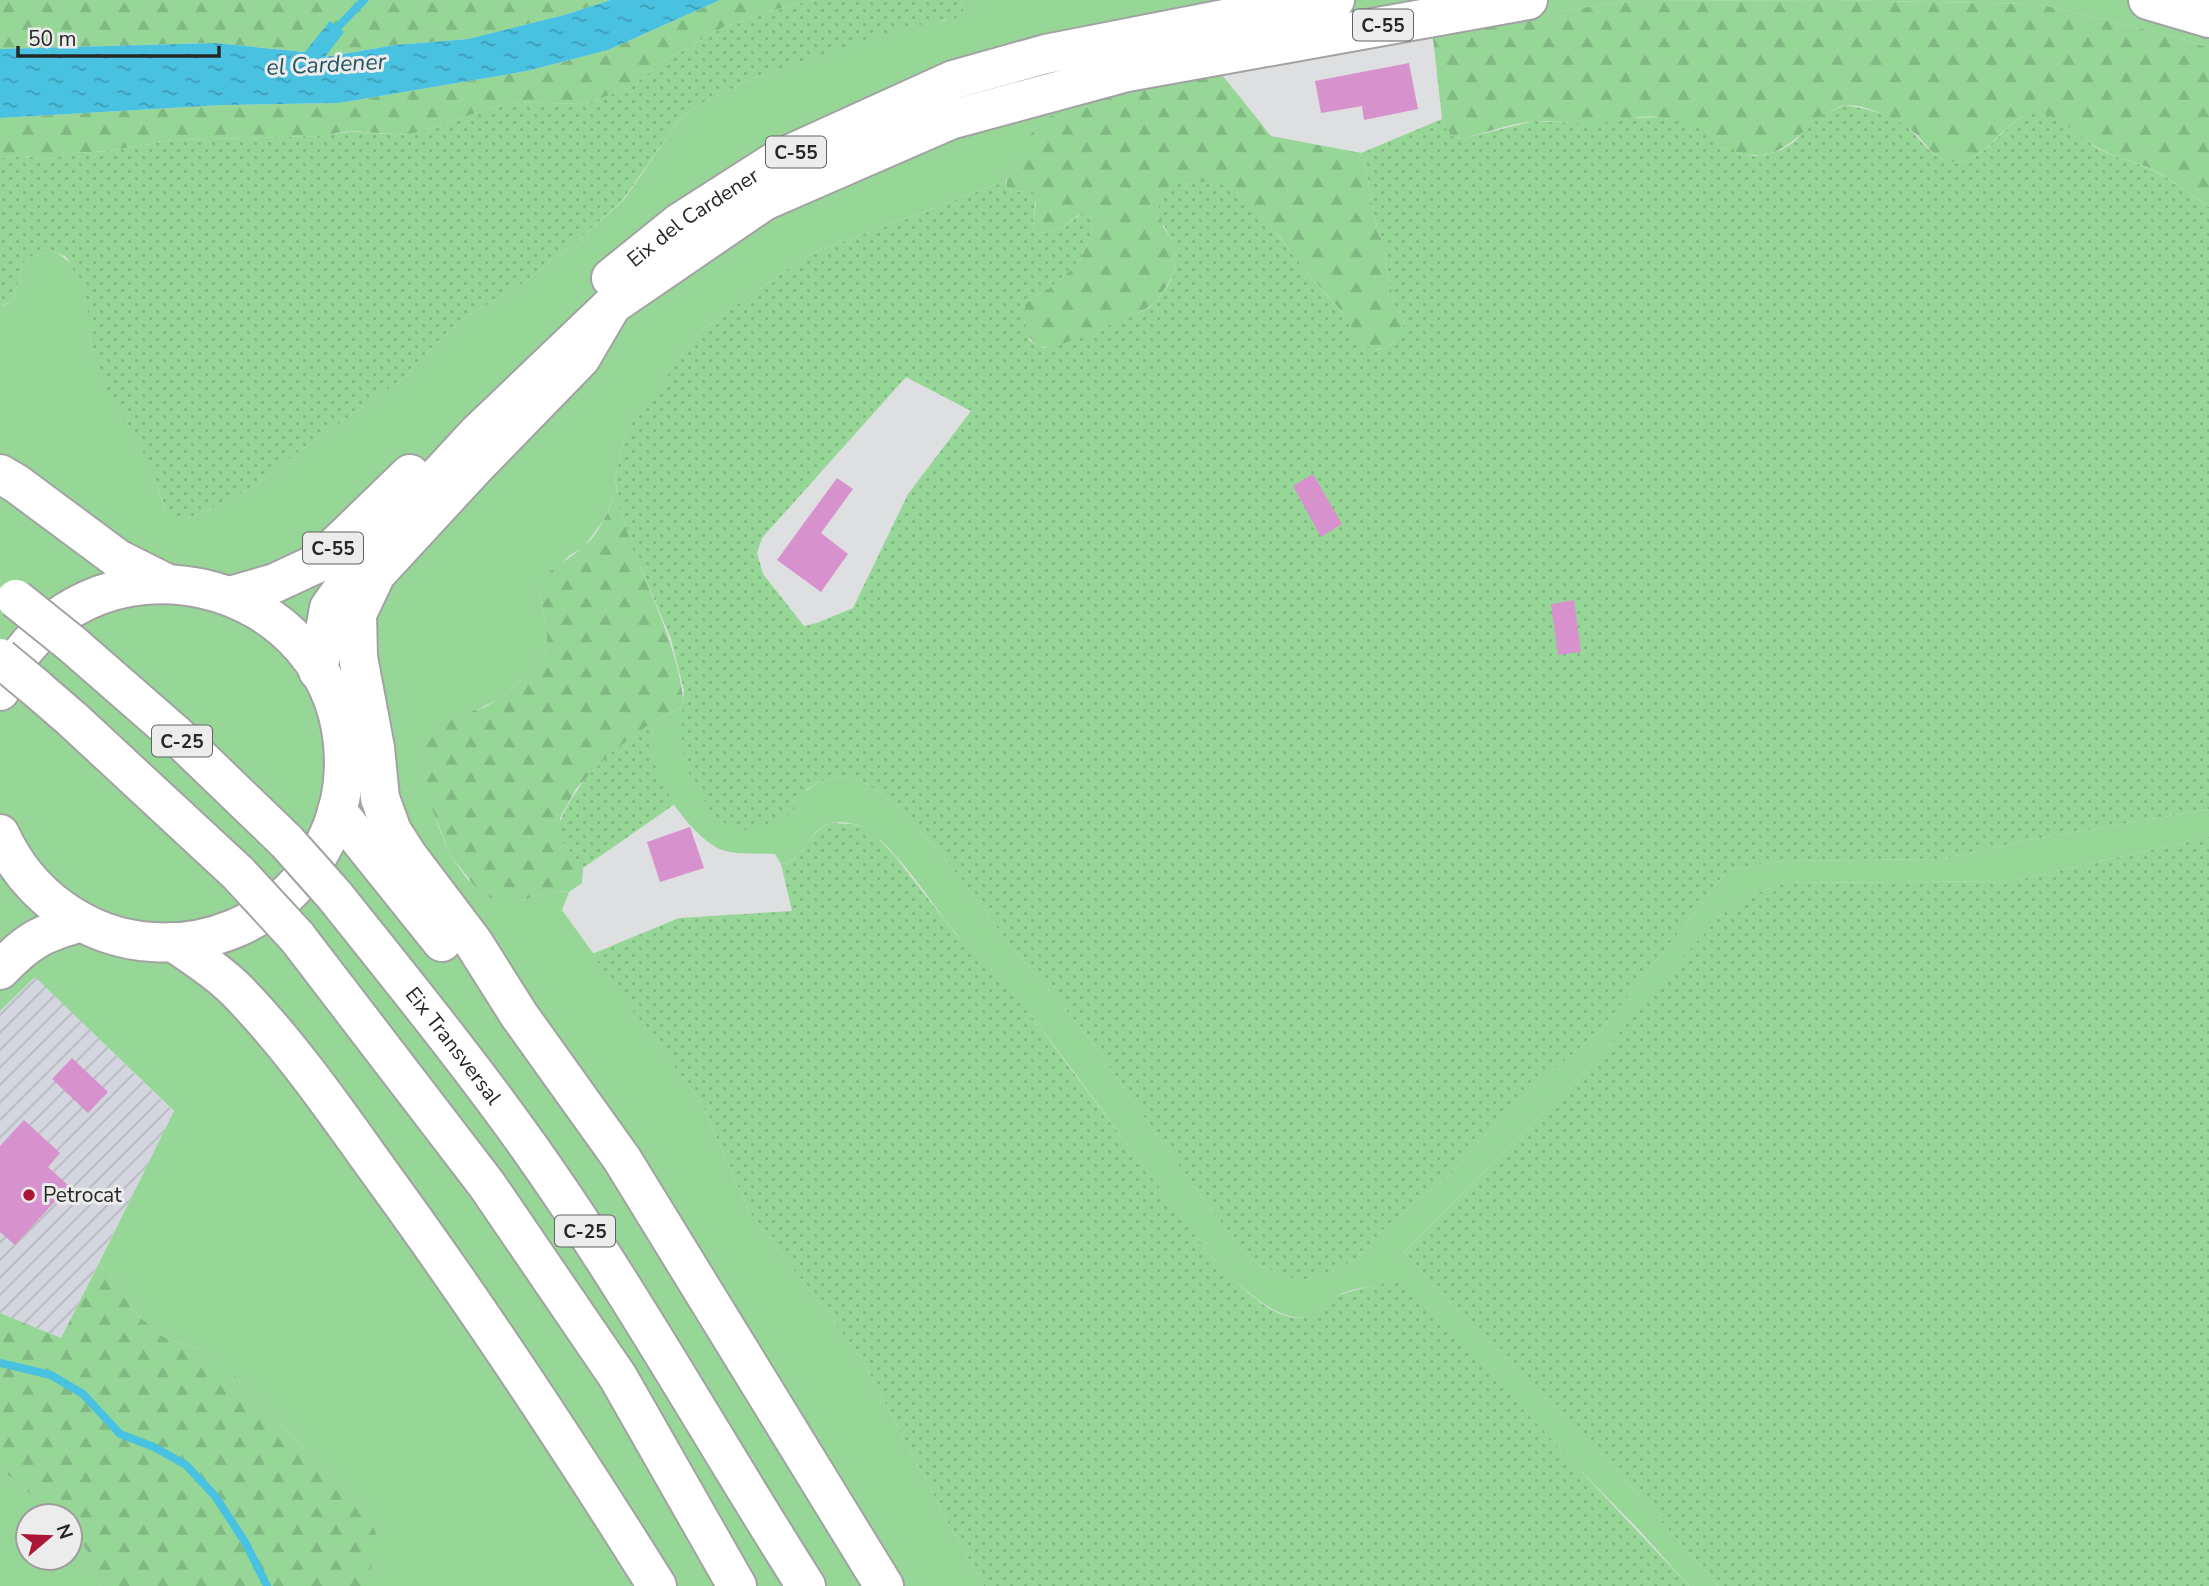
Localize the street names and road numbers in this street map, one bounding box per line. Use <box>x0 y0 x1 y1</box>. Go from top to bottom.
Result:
road number: C-55 <box>1353 10 1413 41</box>
road number: C-55 <box>766 136 826 168</box>
street label: Eix del Cardener <box>621 161 764 273</box>
road number: C-55 <box>303 533 363 564</box>
road number: C-25 <box>152 726 212 756</box>
street label: Eix Transversal <box>399 981 508 1111</box>
road number: C-25 <box>555 1216 615 1246</box>

